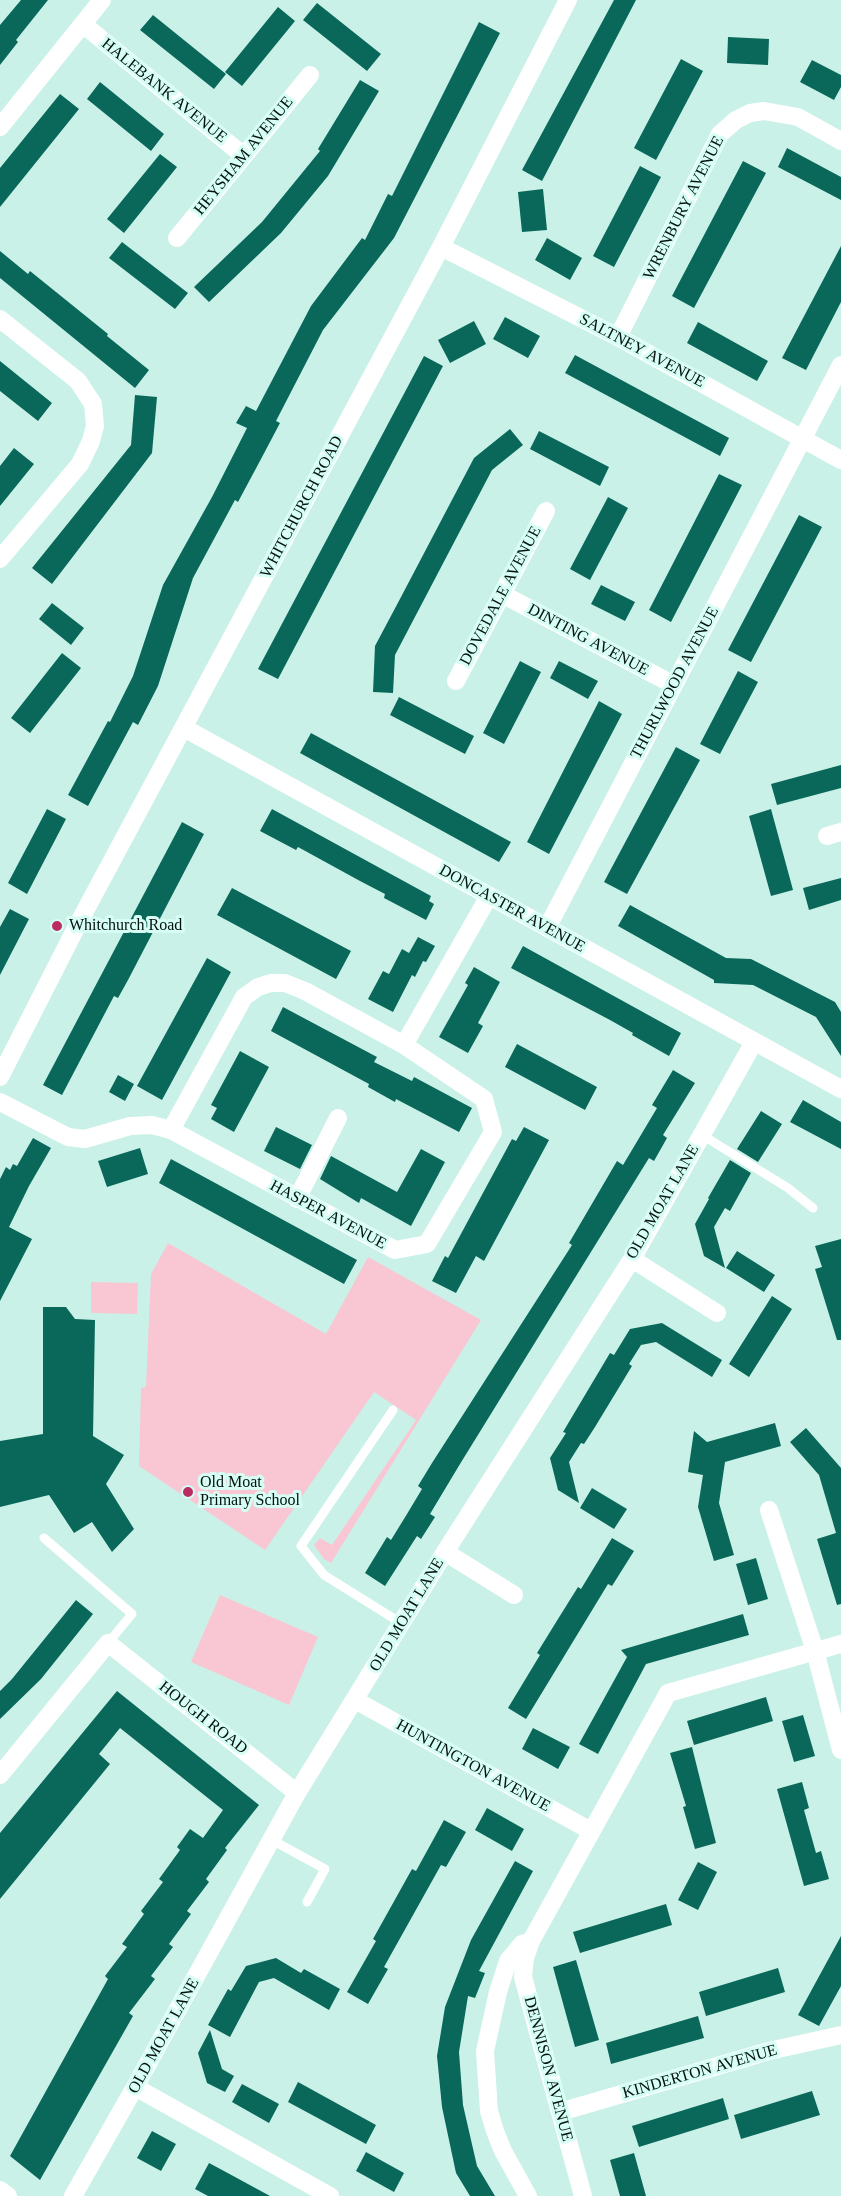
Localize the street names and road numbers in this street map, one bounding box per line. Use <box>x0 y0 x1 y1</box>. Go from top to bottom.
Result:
street label: HALEBANK AVENUE <box>97 35 231 147</box>
street label: HEYSHAM AVENUE <box>190 93 298 219</box>
street label: WRENBURY AVENUE <box>639 133 729 283</box>
street label: SALTNEY AVENUE <box>576 310 708 392</box>
street label: WHITCHURCH ROAD <box>256 433 348 581</box>
street label: DOVEDALE AVENUE <box>456 523 546 669</box>
street label: DINTING AVENUE <box>524 600 652 680</box>
street label: THURLWOOD AVENUE <box>627 604 723 762</box>
street label: DONCASTER AVENUE <box>436 861 588 957</box>
street label: OLD MOAT LANE <box>622 1141 704 1263</box>
street label: HASPER AVENUE <box>267 1176 389 1254</box>
street label: OLD MOAT LANE <box>366 1555 448 1675</box>
street label: HOUGH ROAD <box>155 1677 251 1759</box>
street label: HUNTINGTON AVENUE <box>393 1716 553 1816</box>
street label: OLD MOAT LANE <box>124 1975 204 2097</box>
street label: DENNISON AVENUE <box>519 1994 577 2144</box>
street label: KINDERTON AVENUE <box>621 2041 779 2103</box>

